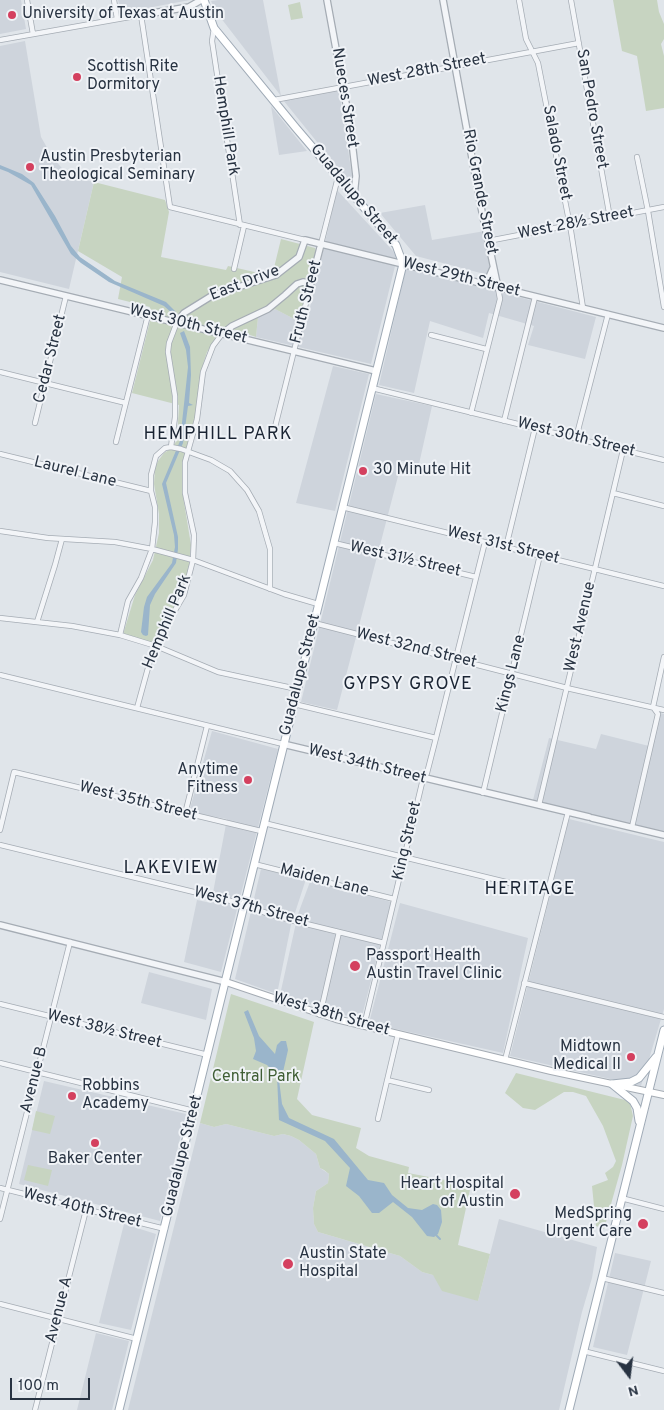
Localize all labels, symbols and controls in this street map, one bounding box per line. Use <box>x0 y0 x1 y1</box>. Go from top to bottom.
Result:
place label: University of Texas at Austin <box>22 5 224 25</box>
marker: University of Texas at Austin <box>6 9 18 21</box>
street label: Nueces Street <box>327 47 361 149</box>
street label: San Pedro Street <box>571 47 611 171</box>
street label: West 28th Street <box>366 50 488 92</box>
place label: Scottish Rite Dormitory <box>87 58 178 96</box>
marker: Scottish Rite Dormitory <box>71 71 83 83</box>
street label: Hemphill Park <box>208 75 242 177</box>
street label: Salado Street <box>537 104 575 202</box>
street label: Rio Grande Street <box>457 128 501 256</box>
street label: Guadalupe Street <box>305 141 401 249</box>
place label: Austin Presbyterian Theological Seminary <box>40 148 195 186</box>
marker: Austin Presbyterian Theological Seminary <box>24 161 36 173</box>
street label: West 28½ Street <box>516 203 636 245</box>
street label: West 29th Street <box>400 254 522 302</box>
street label: Fruth Street <box>287 258 327 346</box>
street label: East Drive <box>207 262 283 306</box>
street label: West 30th Street <box>127 301 249 349</box>
street label: Cedar Street <box>31 313 71 405</box>
street label: West 30th Street <box>515 414 637 462</box>
district label: HEMPHILL PARK <box>142 424 294 446</box>
street label: Laurel Lane <box>32 453 118 493</box>
place label: 30 Minute Hit <box>373 461 471 481</box>
marker: 30 Minute Hit <box>357 465 369 477</box>
street label: West 31st Street <box>445 523 561 569</box>
street label: West 31½ Street <box>347 538 463 582</box>
street label: Hemphill Park <box>139 572 197 672</box>
street label: West Avenue <box>561 580 601 674</box>
street label: Guadalupe Street <box>277 612 325 738</box>
street label: West 32nd Street <box>354 625 478 673</box>
street label: Kings Lane <box>493 633 531 715</box>
district label: GYPSY GROVE <box>342 674 474 696</box>
street label: West 34th Street <box>306 741 428 789</box>
place label: Anytime Fitness <box>177 761 238 799</box>
marker: Anytime Fitness <box>242 774 254 786</box>
street label: West 35th Street <box>77 778 199 826</box>
street label: King Street <box>390 800 426 882</box>
district label: LAKEVIEW <box>122 858 220 880</box>
street label: Maiden Lane <box>278 861 370 901</box>
district label: HERITAGE <box>483 879 577 901</box>
street label: West 37th Street <box>191 883 311 933</box>
place label: Passport Health Austin Travel Clinic <box>366 947 502 985</box>
marker: Passport Health Austin Travel Clinic <box>348 959 362 973</box>
street label: West 38th Street <box>270 989 392 1041</box>
street label: West 38½ Street <box>45 1006 163 1054</box>
place label: Midtown Medical II <box>553 1038 621 1076</box>
street label: Avenue B <box>17 1045 53 1115</box>
marker: Midtown Medical II <box>625 1051 637 1063</box>
park label: Central Park <box>212 1068 300 1088</box>
place label: Robbins Academy <box>82 1077 149 1115</box>
marker: Robbins Academy <box>66 1090 78 1102</box>
street label: Guadalupe Street <box>159 1093 207 1219</box>
marker: Baker Center <box>89 1137 101 1149</box>
place label: Baker Center <box>48 1150 142 1170</box>
place label: Heart Hospital of Austin <box>400 1175 504 1213</box>
street label: West 40th Street <box>21 1185 143 1233</box>
marker: Heart Hospital of Austin <box>508 1187 522 1201</box>
place label: MedSpring Urgent Care <box>545 1205 632 1243</box>
marker: MedSpring Urgent Care <box>636 1217 650 1231</box>
place label: Austin State Hospital <box>299 1245 387 1283</box>
marker: Austin State Hospital <box>281 1257 295 1271</box>
street label: Avenue A <box>42 1275 78 1345</box>
north arrow <box>604 1350 654 1400</box>
scale bar <box>12 1368 92 1400</box>
text: 100 m <box>18 1377 59 1396</box>
text: N <box>626 1380 640 1399</box>

